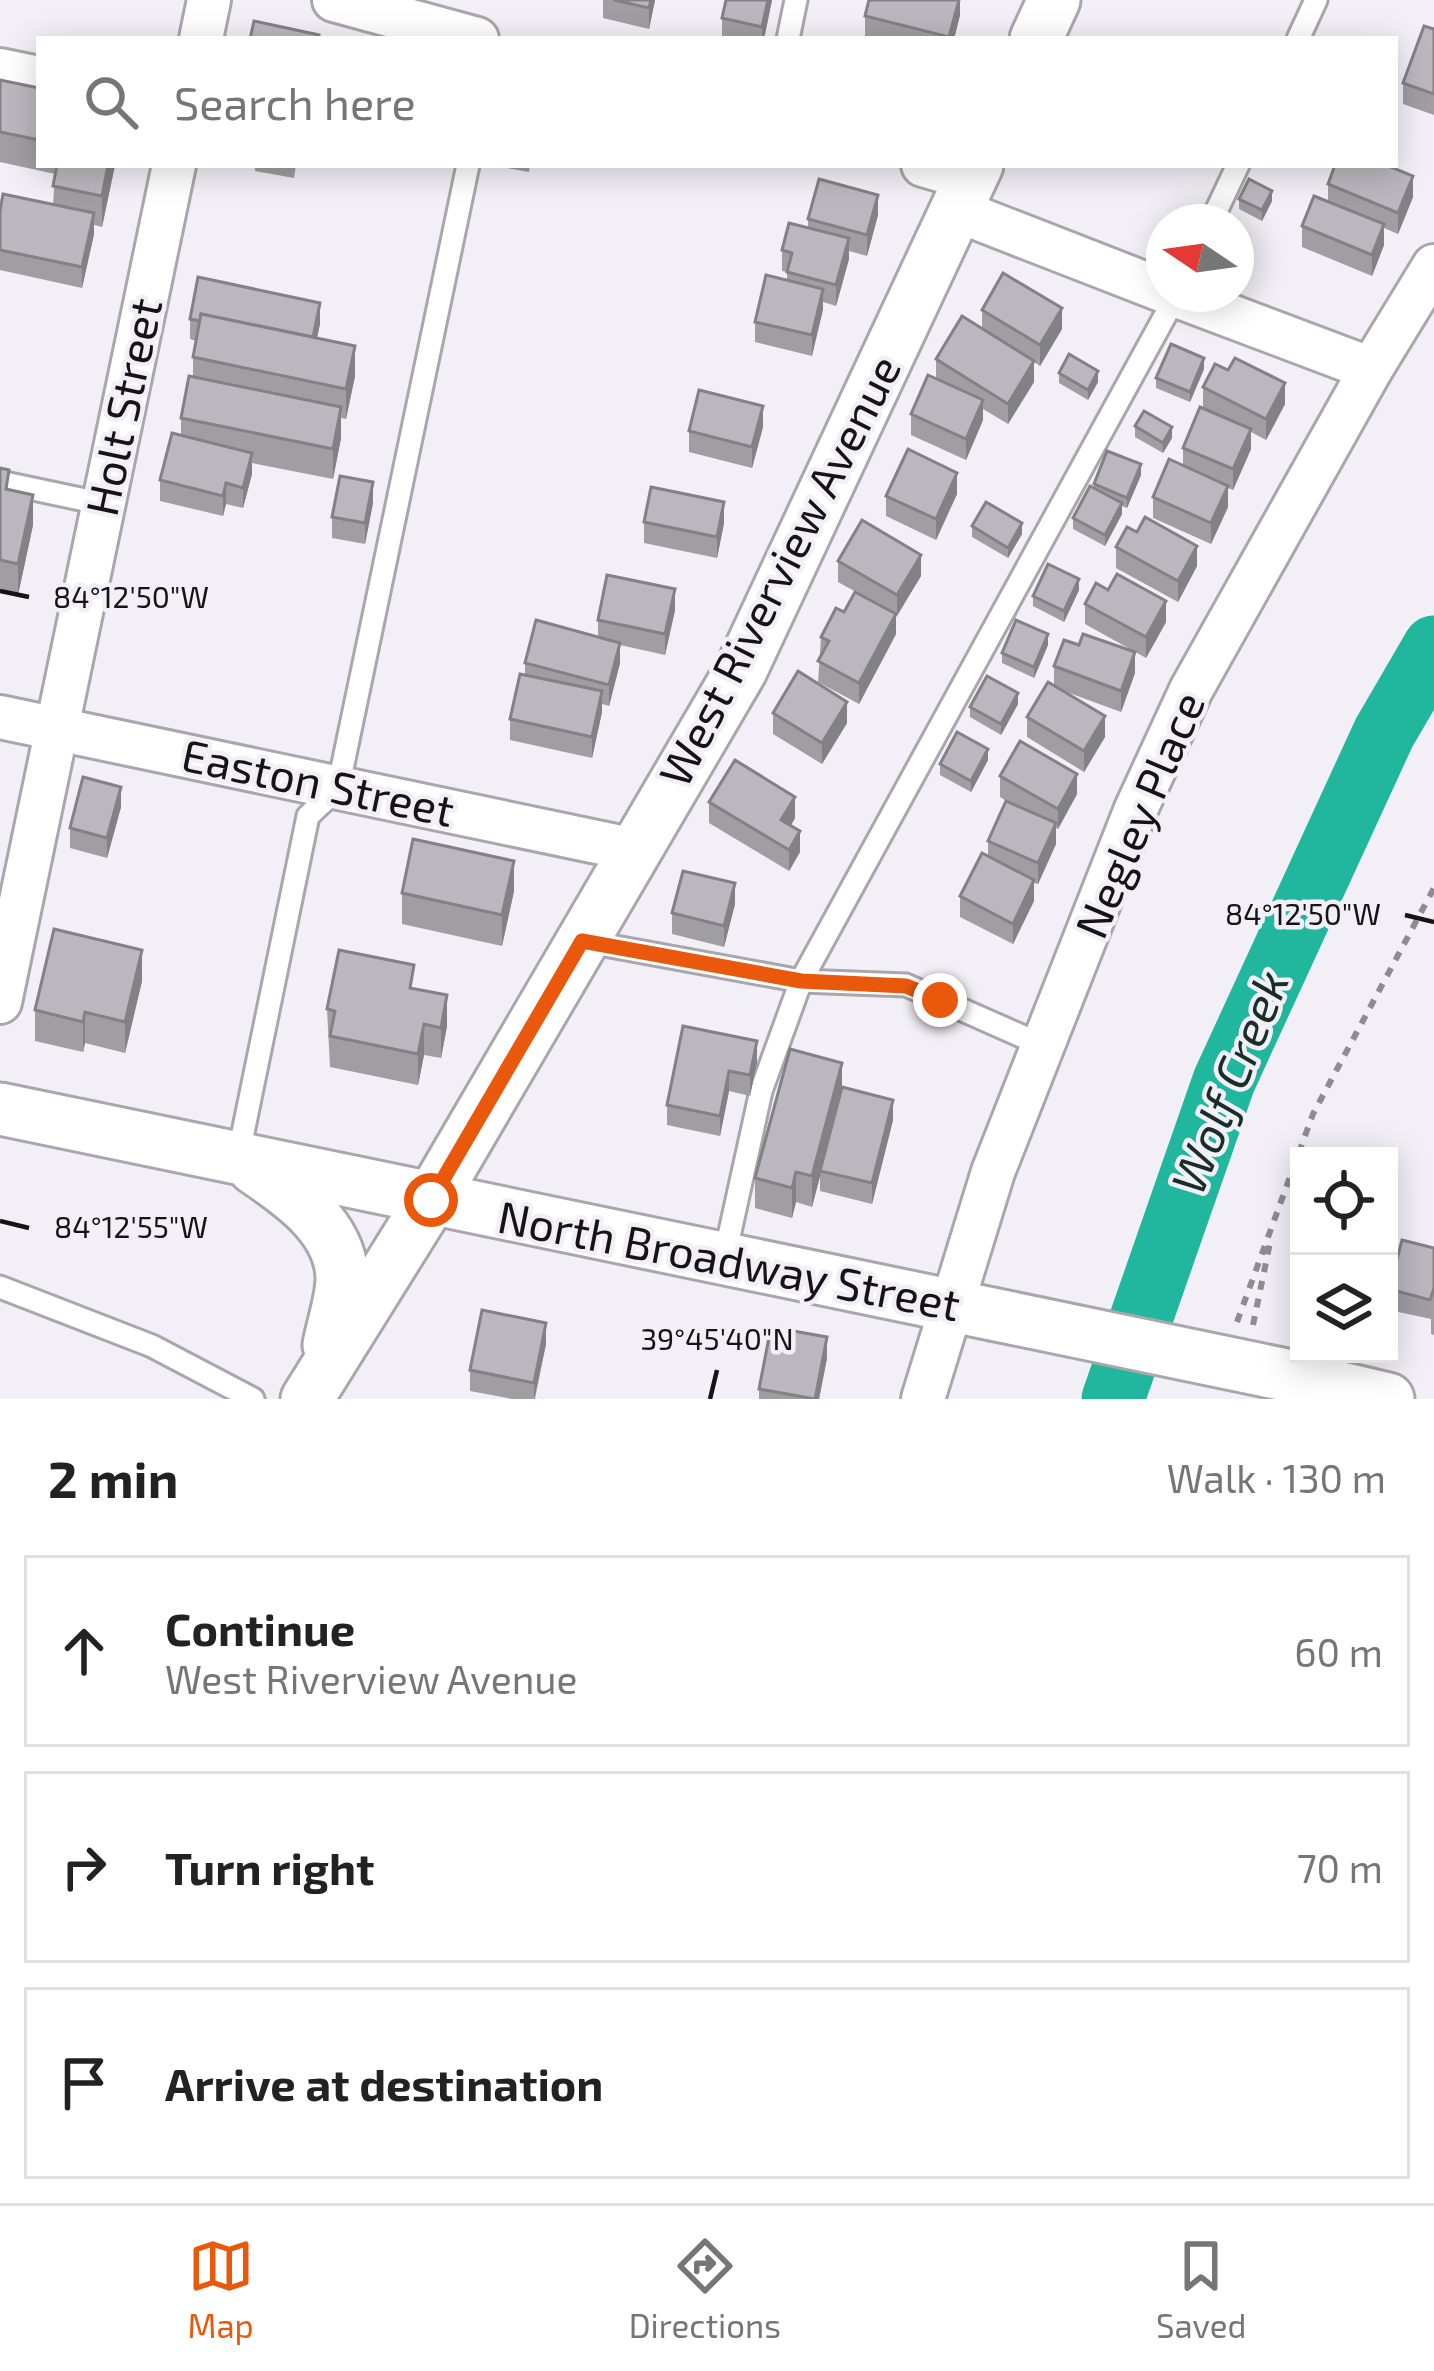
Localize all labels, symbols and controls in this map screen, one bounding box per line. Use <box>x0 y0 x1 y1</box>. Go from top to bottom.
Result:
search box <box>36 36 1398 168</box>
icon: search <box>78 69 144 135</box>
text: Search here <box>174 75 416 129</box>
north arrow <box>1146 204 1254 312</box>
street label: Holt Street <box>73 293 171 520</box>
street label: West Riverview Avenue <box>646 346 910 794</box>
text: 84°12'50"W <box>53 578 209 614</box>
street label: Negley Place <box>1062 683 1214 945</box>
street label: Easton Street <box>177 726 459 836</box>
text: 84°12'50"W <box>1225 895 1381 931</box>
water label: Wolf Creek <box>1157 961 1299 1201</box>
route end <box>913 973 967 1027</box>
map controls <box>1290 1147 1398 1363</box>
button: locate <box>1290 1147 1398 1255</box>
route start <box>404 1173 458 1227</box>
street label: North Broadway Street <box>494 1188 965 1330</box>
text: 84°12'55"W <box>54 1208 208 1244</box>
button: layers <box>1290 1255 1398 1363</box>
text: 39°45'40"N <box>640 1320 794 1356</box>
text: 2 min <box>48 1447 178 1508</box>
text: Walk · 130 m <box>1167 1454 1386 1501</box>
text: Continue <box>165 1601 355 1655</box>
icon: ahead <box>51 1618 117 1684</box>
text: 60 m <box>1294 1628 1383 1675</box>
text: West Riverview Avenue <box>165 1655 577 1702</box>
icon: right <box>51 1834 117 1900</box>
text: Turn right <box>165 1840 374 1894</box>
text: 70 m <box>1297 1844 1383 1891</box>
icon: arrive <box>51 2050 117 2116</box>
text: Arrive at destination <box>165 2056 603 2110</box>
tab: Map <box>188 2233 254 2345</box>
tab: Directions <box>629 2233 781 2345</box>
tab: Saved <box>1156 2233 1246 2345</box>

